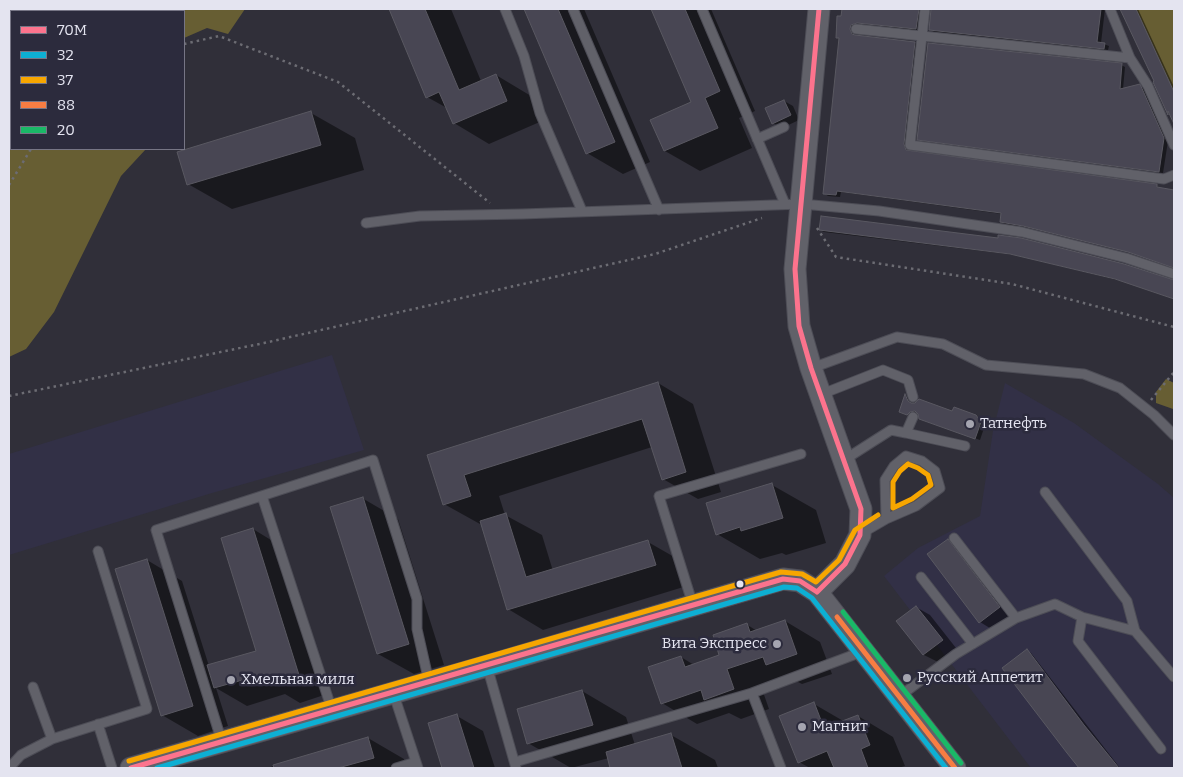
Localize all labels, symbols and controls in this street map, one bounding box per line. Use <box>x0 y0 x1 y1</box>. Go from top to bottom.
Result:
legend <box>10 10 185 150</box>
text: 70М <box>57 21 87 39</box>
text: 32 <box>57 46 74 64</box>
text: 37 <box>57 71 73 89</box>
text: 88 <box>57 96 75 114</box>
text: 20 <box>57 121 75 139</box>
place label: Татнефть <box>980 415 1047 433</box>
marker: Татнефть <box>964 418 976 430</box>
unlabelled marker <box>735 579 745 589</box>
place label: Вита Экспресс <box>662 635 767 653</box>
marker: Вита Экспресс <box>771 638 783 650</box>
place label: Русский Аппетит <box>917 669 1043 687</box>
place label: Хмельная миля <box>241 671 355 689</box>
marker: Русский Аппетит <box>901 672 913 684</box>
marker: Хмельная миля <box>225 674 237 686</box>
place label: Магнит <box>812 718 868 736</box>
marker: Магнит <box>796 721 808 733</box>

